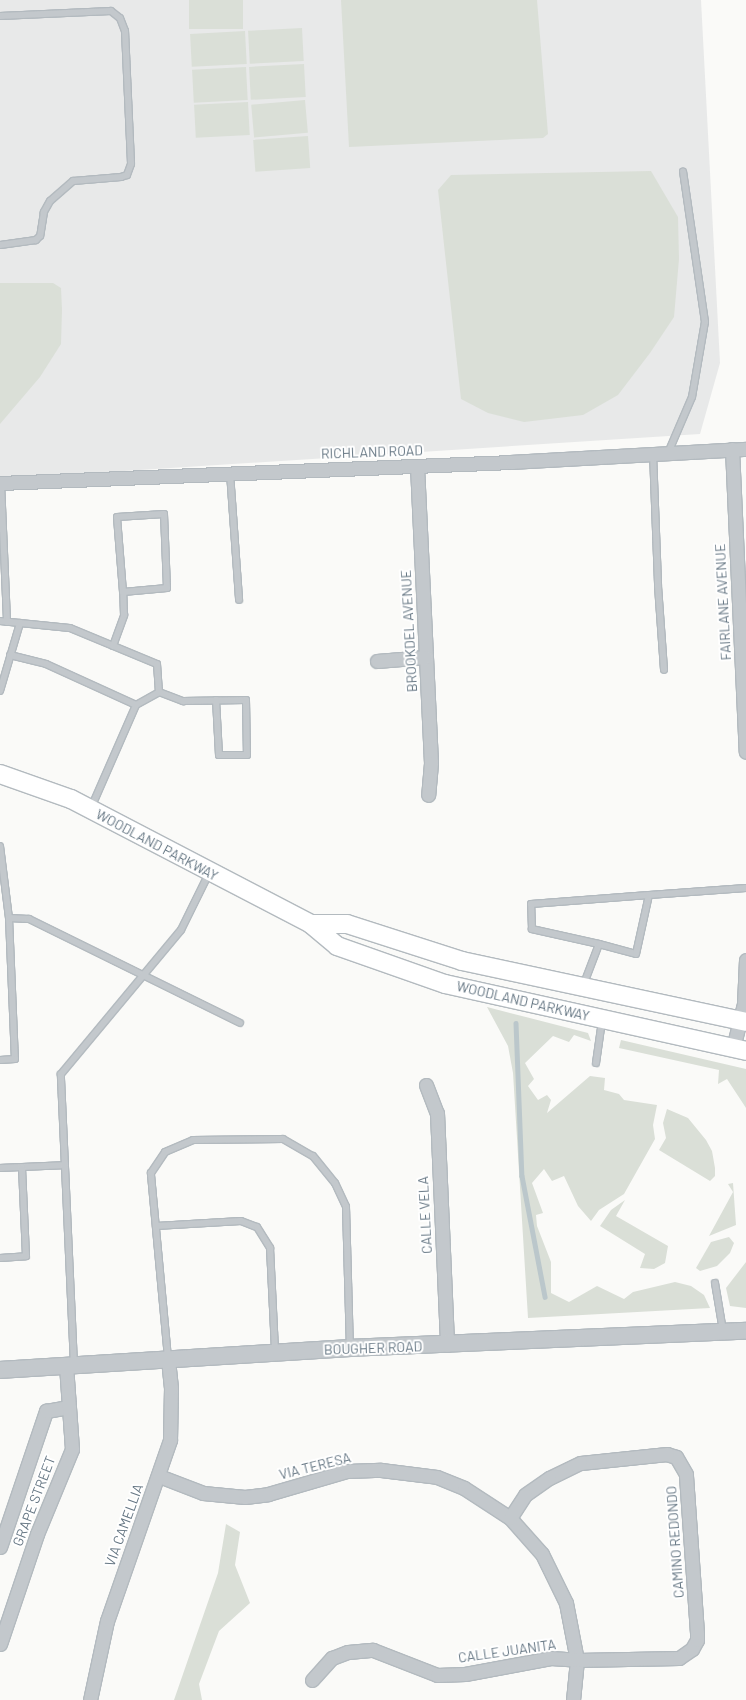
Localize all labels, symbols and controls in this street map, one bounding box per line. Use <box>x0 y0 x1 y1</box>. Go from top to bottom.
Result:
street label: RICHLAND ROAD <box>321 442 423 462</box>
street label: FAIRLANE AVENUE <box>712 543 734 661</box>
street label: BROOKDEL AVENUE <box>397 569 421 693</box>
street label: WOODLAND PARKWAY <box>93 806 221 884</box>
street label: WOODLAND PARKWAY <box>455 978 591 1024</box>
street label: CALLE VELA <box>415 1176 435 1254</box>
street label: BOUGHER ROAD <box>324 1338 422 1358</box>
street label: VIA TERESA <box>277 1449 353 1483</box>
street label: GRAPE STREET <box>9 1454 59 1548</box>
street label: VIA CAMELLIA <box>101 1481 147 1569</box>
street label: CAMINO REDONDO <box>663 1485 687 1599</box>
street label: CALLE JUANITA <box>457 1636 557 1666</box>

